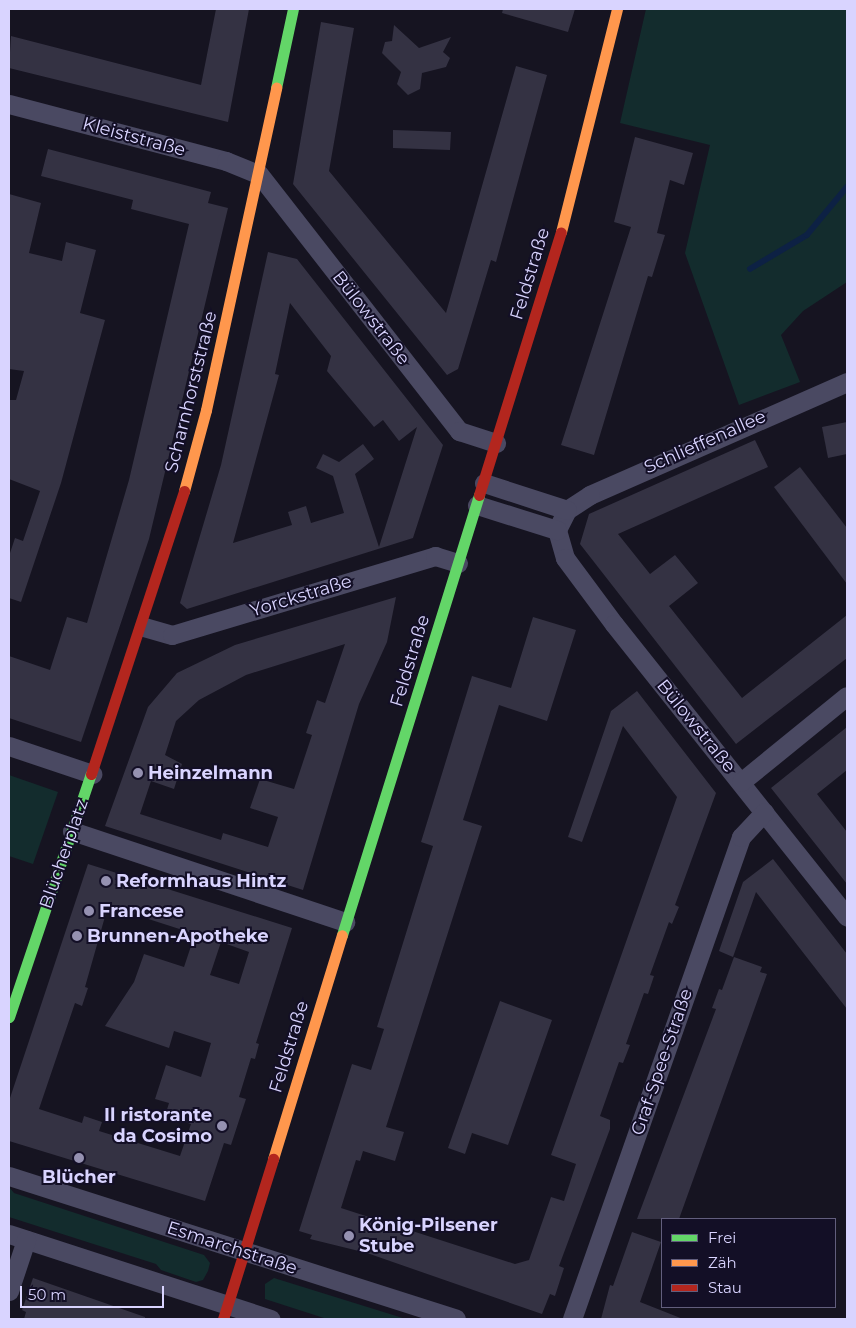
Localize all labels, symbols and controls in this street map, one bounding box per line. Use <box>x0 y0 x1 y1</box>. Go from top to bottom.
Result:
street label: Kleiststraße <box>80 113 188 161</box>
street label: Feldstraße <box>506 225 554 323</box>
street label: Bülowstraße <box>328 267 414 369</box>
street label: Scharnhorststraße <box>160 309 222 475</box>
street label: Schlieffenallee <box>641 406 769 478</box>
street label: Yorckstraße <box>248 570 354 622</box>
street label: Feldstraße <box>386 612 434 710</box>
street label: Bülowstraße <box>652 675 740 777</box>
place label: Heinzelmann <box>148 762 273 784</box>
marker: Heinzelmann <box>132 767 144 779</box>
street label: Blücherplatz <box>35 796 93 912</box>
place label: Reformhaus Hintz <box>116 870 286 892</box>
marker: Reformhaus Hintz <box>100 875 112 887</box>
place label: Francese <box>99 900 184 922</box>
marker: Francese <box>83 905 95 917</box>
place label: Brunnen-Apotheke <box>87 925 269 947</box>
marker: Brunnen-Apotheke <box>71 930 83 942</box>
street label: Graf-Spee-Straße <box>627 986 697 1138</box>
street label: Feldstraße <box>265 998 313 1096</box>
place label: Il ristorante da Cosimo <box>104 1105 212 1148</box>
marker: Il ristorante da Cosimo <box>216 1120 228 1132</box>
marker: Blücher <box>73 1152 85 1164</box>
place label: Blücher <box>42 1166 116 1188</box>
place label: König-Pilsener Stube <box>359 1215 498 1258</box>
street label: Esmarchstraße <box>164 1217 300 1279</box>
legend <box>661 1218 836 1308</box>
text: Frei <box>708 1228 736 1247</box>
marker: König-Pilsener Stube <box>343 1230 355 1242</box>
text: Zäh <box>708 1253 737 1272</box>
scale bar <box>22 1276 166 1308</box>
text: Stau <box>708 1278 742 1297</box>
text: 50 m <box>28 1285 66 1304</box>

